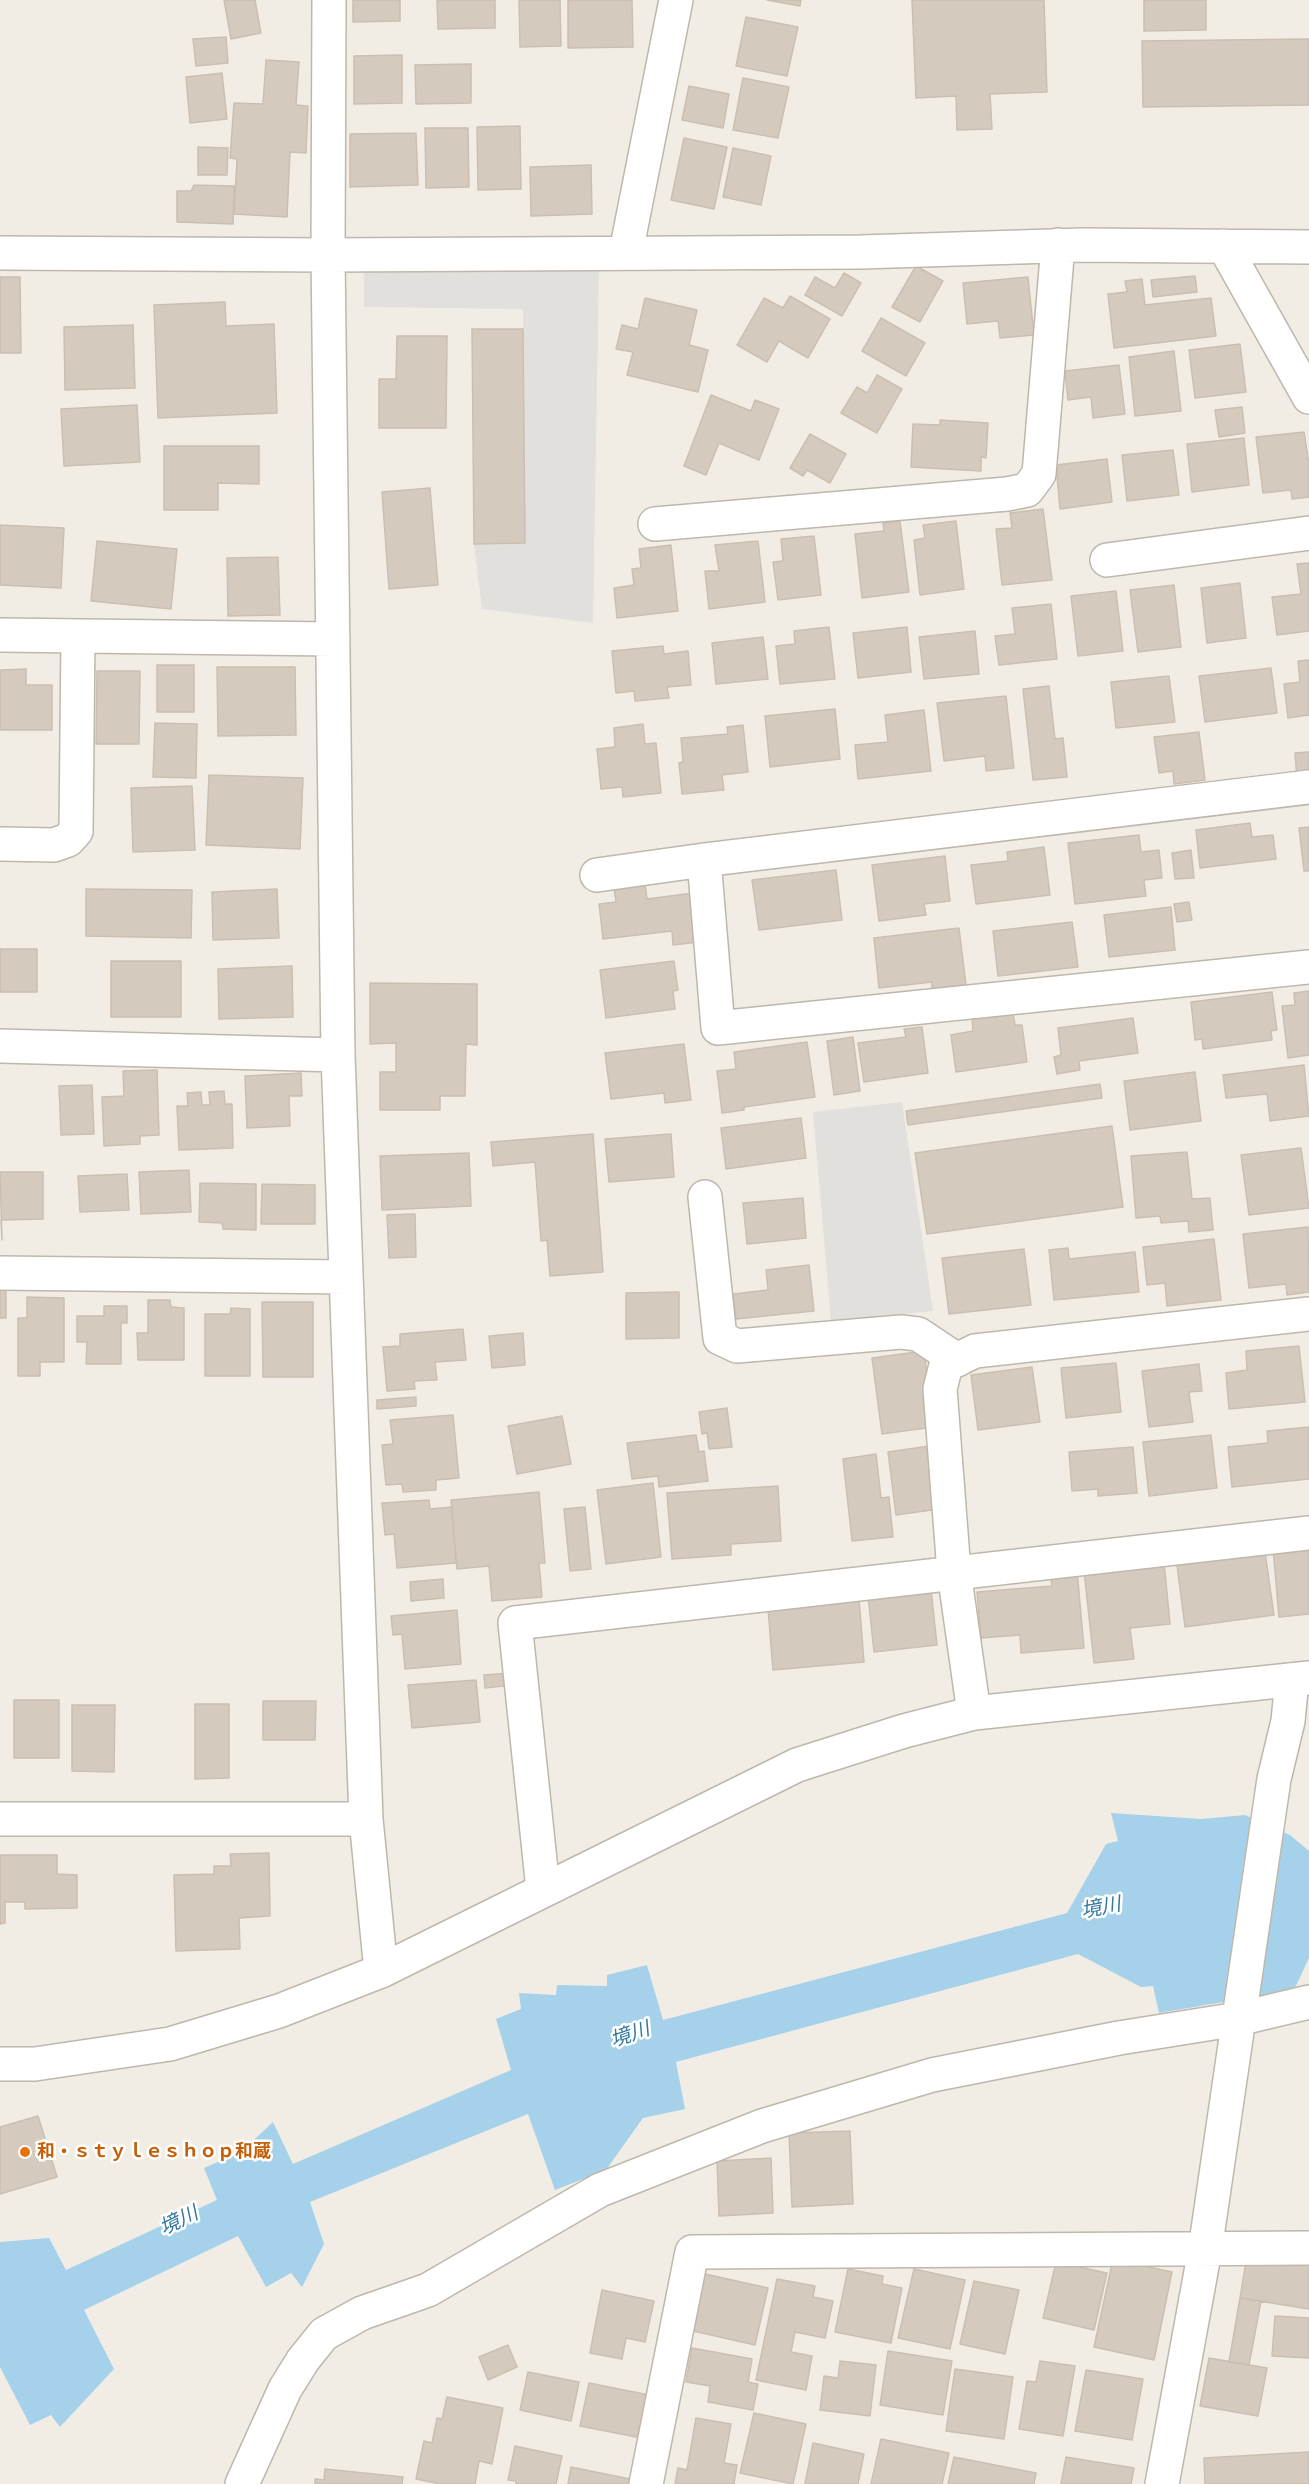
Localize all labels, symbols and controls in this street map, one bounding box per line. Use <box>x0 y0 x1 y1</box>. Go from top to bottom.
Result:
water label: 境川 <box>1079 1892 1123 1924</box>
water label: 境川 <box>607 2017 653 2053</box>
place label: 和・ｓｔｙｌｅｓｈｏｐ和蔵 <box>37 2141 271 2163</box>
marker: 和・ｓｔｙｌｅｓｈｏｐ和蔵 <box>18 2145 32 2159</box>
water label: 境川 <box>156 2201 202 2241</box>

